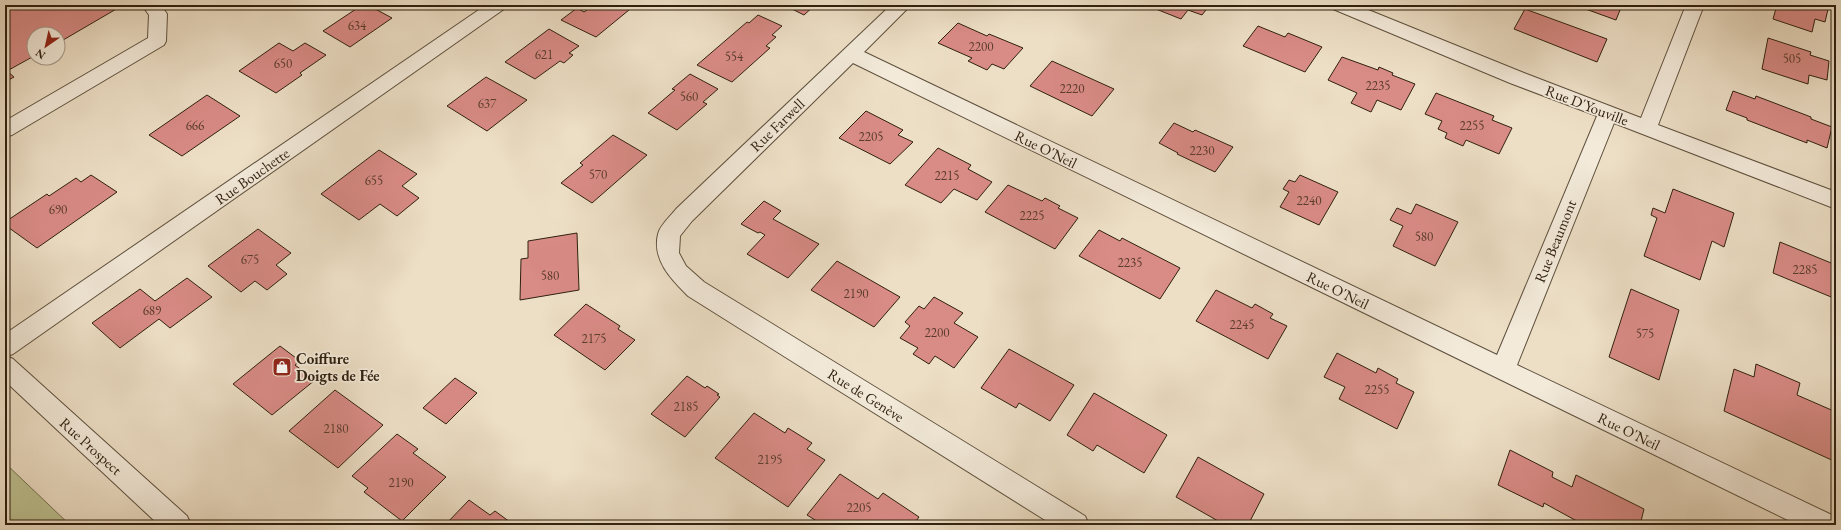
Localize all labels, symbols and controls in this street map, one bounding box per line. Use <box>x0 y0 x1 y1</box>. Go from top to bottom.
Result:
house number: 634 <box>348 17 367 34</box>
north arrow <box>26 26 66 66</box>
house number: 2200 <box>969 38 993 55</box>
text: N <box>33 46 48 63</box>
house number: 621 <box>535 46 553 63</box>
house number: 554 <box>725 48 744 65</box>
house number: 505 <box>1783 50 1801 67</box>
house number: 650 <box>274 55 292 72</box>
house number: 2235 <box>1366 77 1390 94</box>
house number: 2220 <box>1060 80 1084 97</box>
street label: Rue D'Youville <box>1543 80 1631 130</box>
house number: 560 <box>680 88 698 105</box>
street label: Rue Farwell <box>746 94 809 156</box>
house number: 637 <box>478 95 497 112</box>
house number: 666 <box>186 117 204 134</box>
house number: 2255 <box>1460 117 1484 134</box>
street label: Rue O'Neil <box>1012 126 1081 172</box>
house number: 2205 <box>859 128 883 145</box>
house number: 2230 <box>1190 142 1214 159</box>
street label: Rue Bouchette <box>211 143 293 209</box>
house number: 570 <box>589 166 607 183</box>
house number: 2215 <box>935 167 959 184</box>
house number: 655 <box>365 172 383 189</box>
house number: 2240 <box>1297 192 1321 209</box>
street label: Rue Beaumont <box>1530 197 1580 285</box>
house number: 690 <box>49 201 67 218</box>
house number: 2225 <box>1020 207 1044 224</box>
house number: 580 <box>1415 228 1433 245</box>
house number: 675 <box>241 251 259 268</box>
house number: 2235 <box>1118 254 1142 271</box>
house number: 2285 <box>1793 261 1817 278</box>
house number: 580 <box>541 267 559 284</box>
street label: Rue O'Neil <box>1304 267 1373 313</box>
house number: 2190 <box>844 285 868 302</box>
house number: 689 <box>143 302 162 319</box>
house number: 2245 <box>1230 316 1254 333</box>
house number: 2200 <box>925 324 949 341</box>
house number: 575 <box>1636 325 1654 342</box>
house number: 2175 <box>582 330 606 347</box>
place label: Coiffure Doigts de Fée <box>296 349 380 385</box>
shop icon: Coiffure Doigts de Fée <box>271 356 293 378</box>
street label: Rue de Genève <box>824 364 908 426</box>
house number: 2255 <box>1365 381 1389 398</box>
house number: 2185 <box>674 398 698 415</box>
street label: Rue O'Neil <box>1595 408 1664 454</box>
street label: Rue Prospect <box>56 413 126 479</box>
house number: 2180 <box>324 420 348 437</box>
house number: 2195 <box>758 451 782 468</box>
house number: 2190 <box>389 474 413 491</box>
house number: 2205 <box>847 499 871 516</box>

